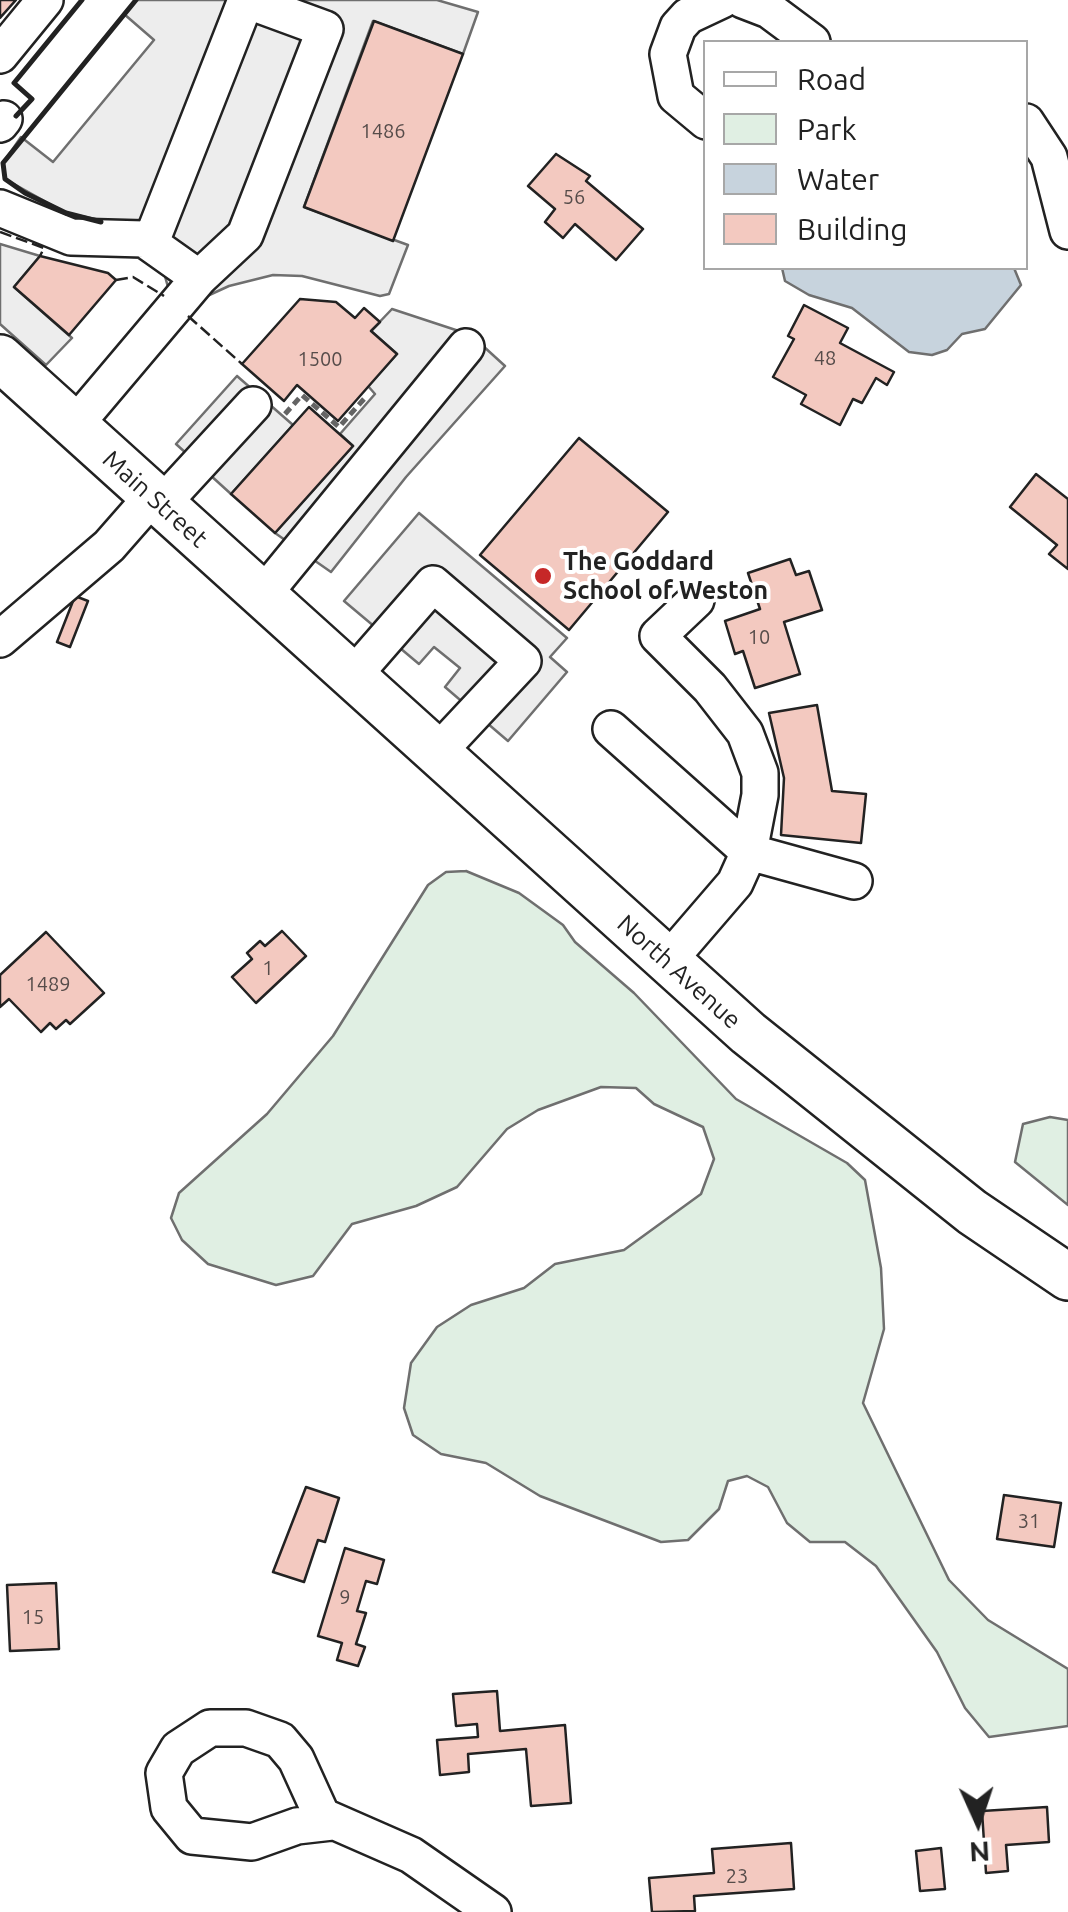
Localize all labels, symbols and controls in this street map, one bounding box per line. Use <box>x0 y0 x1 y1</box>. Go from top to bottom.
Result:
legend <box>703 40 1028 270</box>
text: Road <box>797 62 866 96</box>
text: Park <box>797 112 857 146</box>
house number: 1486 <box>360 119 406 143</box>
text: Water <box>797 162 879 196</box>
house number: 56 <box>563 185 585 209</box>
text: Building <box>797 212 908 246</box>
house number: 48 <box>814 346 836 370</box>
house number: 1500 <box>297 347 343 371</box>
street label: Main Street <box>96 444 214 554</box>
place label: The Goddard School of Weston <box>563 547 768 606</box>
marker: The Goddard School of Weston <box>532 565 554 587</box>
house number: 10 <box>748 625 770 649</box>
street label: North Avenue <box>611 909 747 1035</box>
house number: 1 <box>262 956 274 980</box>
house number: 1489 <box>25 972 71 996</box>
house number: 31 <box>1018 1509 1040 1533</box>
house number: 9 <box>339 1585 351 1609</box>
house number: 15 <box>22 1605 44 1629</box>
north arrow <box>928 1772 1028 1872</box>
text: N <box>968 1836 991 1868</box>
house number: 23 <box>726 1864 748 1888</box>

